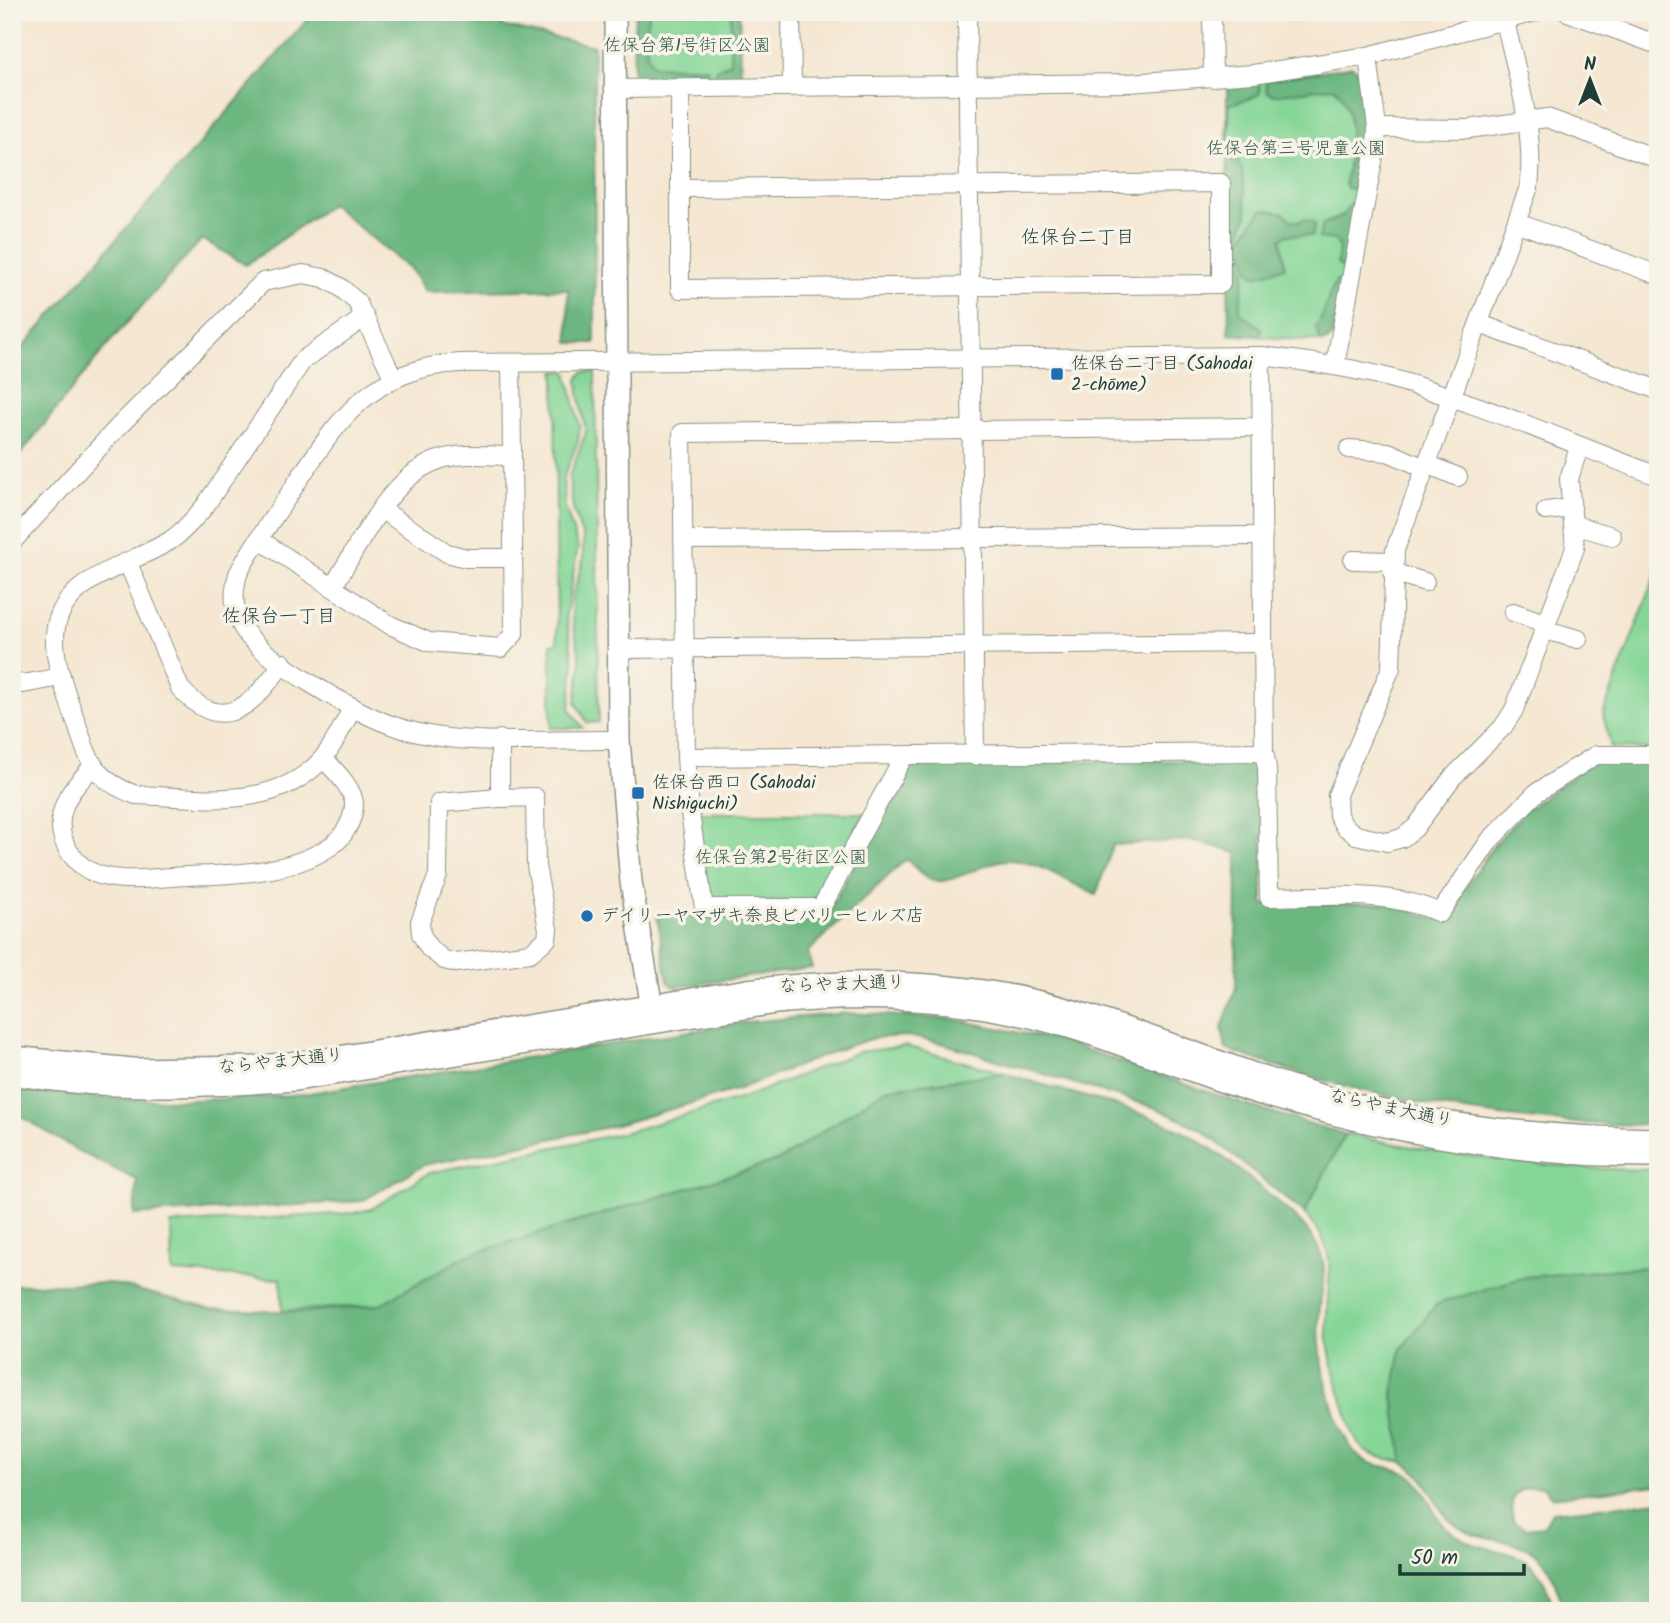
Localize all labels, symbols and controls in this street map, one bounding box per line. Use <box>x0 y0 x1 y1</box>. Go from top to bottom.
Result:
park label: 佐保台第1号街区公園 <box>603 32 771 61</box>
north arrow <box>1554 46 1624 116</box>
text: N <box>1584 50 1596 80</box>
park label: 佐保台第三号児童公園 <box>1206 135 1386 164</box>
district label: 佐保台二丁目 <box>1021 223 1135 253</box>
place label: 佐保台二丁目 (Sahodai 2-chōme) <box>1071 350 1253 400</box>
marker: 佐保台二丁目 (Sahodai 2-chōme) <box>1049 366 1065 382</box>
district label: 佐保台一丁目 <box>222 602 336 632</box>
place label: 佐保台西口 (Sahodai Nishiguchi) <box>652 769 816 819</box>
marker: 佐保台西口 (Sahodai Nishiguchi) <box>630 785 646 801</box>
park label: 佐保台第2号街区公園 <box>695 844 867 873</box>
place label: デイリーヤマザキ奈良ビバリーヒルズ店 <box>601 902 924 931</box>
marker: デイリーヤマザキ奈良ビバリーヒルズ店 <box>579 908 595 924</box>
street label: ならやま大通り <box>779 968 905 1002</box>
street label: ならやま大通り <box>217 1041 345 1083</box>
street label: ならやま大通り <box>1326 1082 1456 1136</box>
scale bar <box>1400 1532 1525 1576</box>
text: 50 m <box>1411 1542 1458 1575</box>

